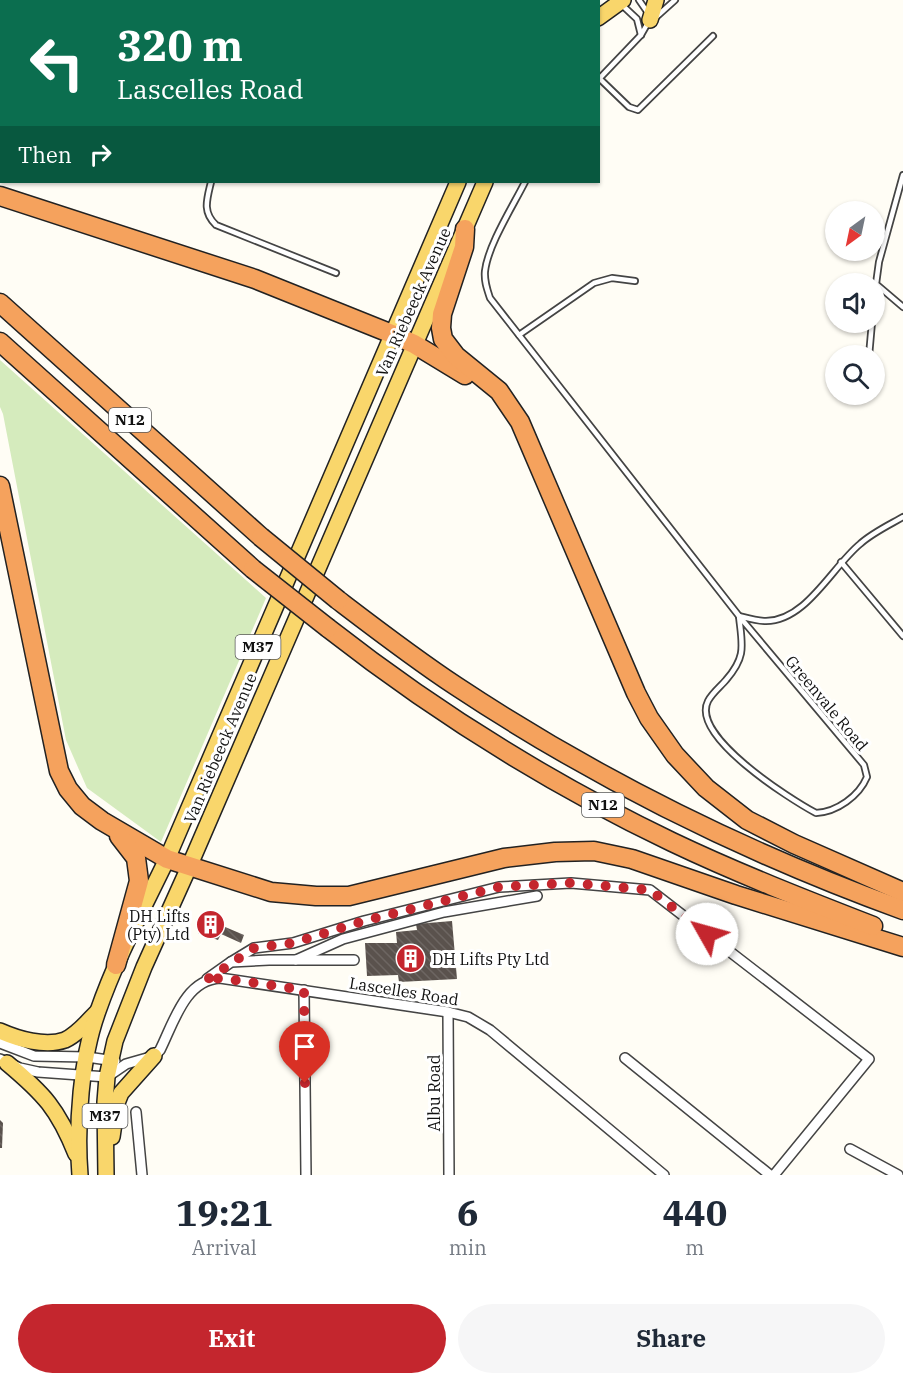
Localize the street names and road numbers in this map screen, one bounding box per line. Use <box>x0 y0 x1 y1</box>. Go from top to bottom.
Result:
street label: Van Riebeeck Avenue <box>371 224 455 380</box>
road number: N12 <box>109 408 151 432</box>
road number: M37 <box>236 635 280 659</box>
street label: Greenvale Road <box>781 651 873 755</box>
street label: Van Riebeeck Avenue <box>179 670 261 826</box>
road number: N12 <box>582 793 624 817</box>
street label: Lascelles Road <box>348 972 460 1010</box>
street label: Albu Road <box>424 1054 444 1131</box>
road number: M37 <box>82 1104 128 1128</box>

